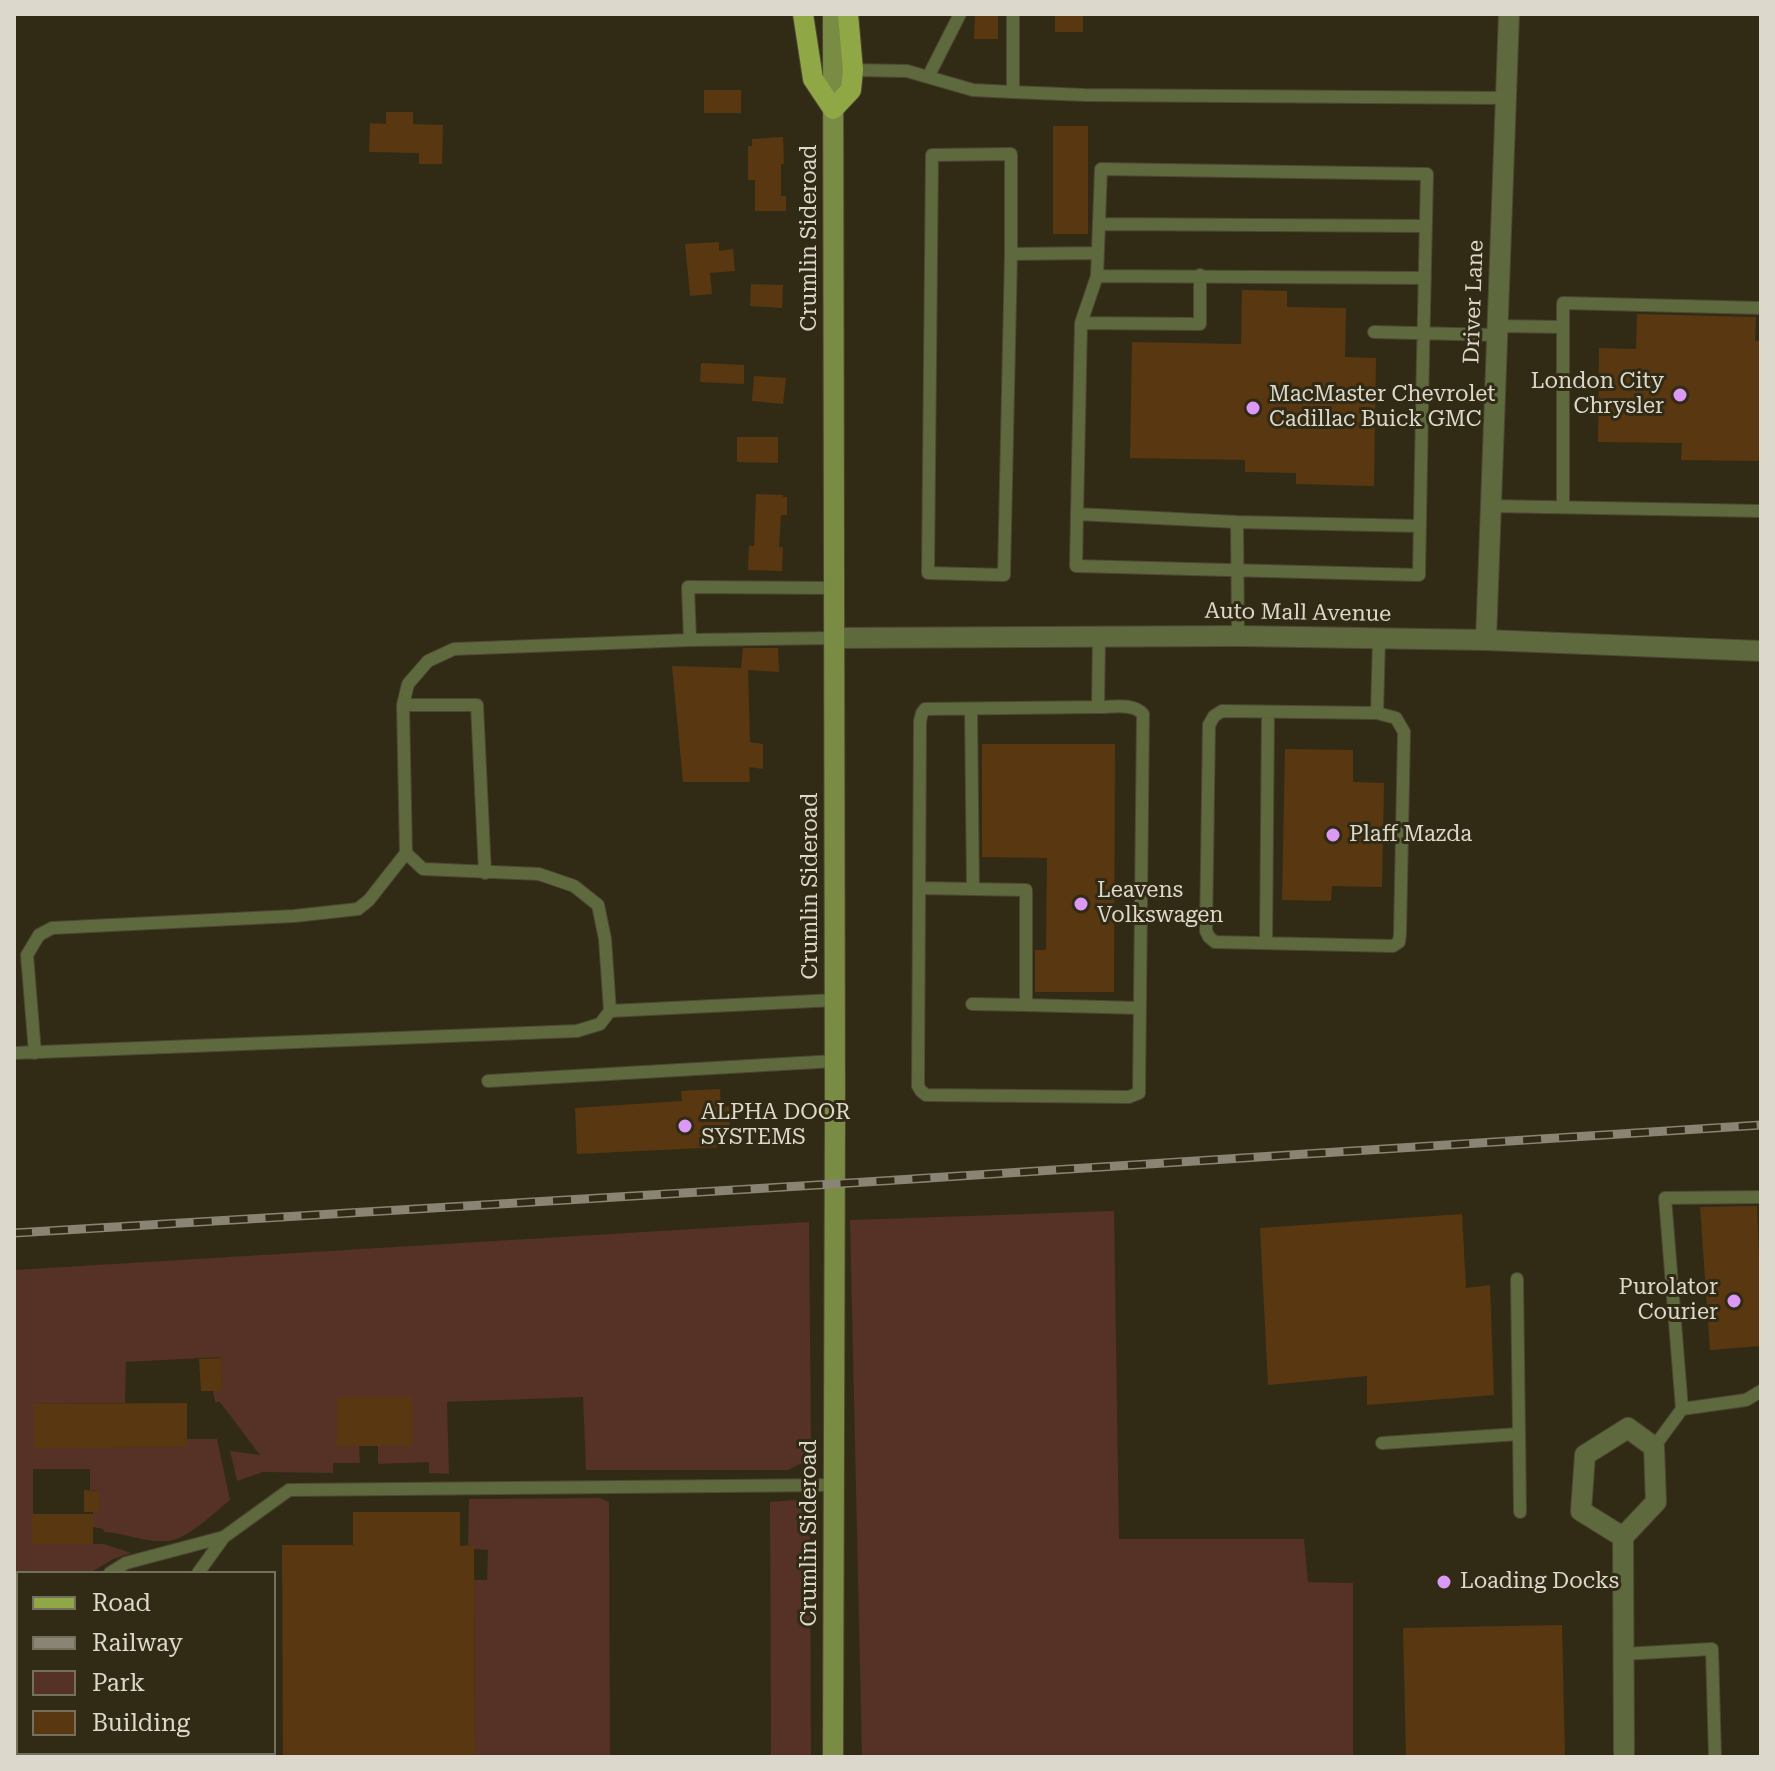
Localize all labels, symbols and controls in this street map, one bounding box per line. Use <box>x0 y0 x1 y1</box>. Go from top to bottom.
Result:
street label: Crumlin Sideroad <box>797 145 823 331</box>
street label: Driver Lane <box>1459 240 1489 364</box>
place label: London City Chrysler <box>1531 369 1664 420</box>
place label: MacMaster Chevrolet Cadillac Buick GMC <box>1269 382 1496 434</box>
marker: London City Chrysler <box>1671 386 1689 404</box>
marker: MacMaster Chevrolet Cadillac Buick GMC <box>1244 399 1262 417</box>
street label: Auto Mall Avenue <box>1204 598 1392 628</box>
street label: Crumlin Sideroad <box>798 793 824 979</box>
place label: Plaff Mazda <box>1349 822 1472 848</box>
marker: Plaff Mazda <box>1324 826 1342 844</box>
place label: Leavens Volkswagen <box>1097 878 1224 930</box>
marker: Leavens Volkswagen <box>1072 895 1090 913</box>
place label: ALPHA DOOR SYSTEMS <box>701 1100 850 1152</box>
marker: ALPHA DOOR SYSTEMS <box>676 1117 694 1135</box>
place label: Purolator Courier <box>1618 1275 1718 1326</box>
marker: Purolator Courier <box>1725 1292 1743 1310</box>
street label: Crumlin Sideroad <box>797 1440 823 1626</box>
place label: Loading Docks <box>1460 1569 1619 1595</box>
legend <box>16 1571 276 1755</box>
marker: Loading Docks <box>1435 1573 1453 1591</box>
text: Road <box>92 1589 151 1617</box>
text: Railway <box>92 1629 183 1657</box>
text: Park <box>92 1669 145 1697</box>
text: Building <box>92 1709 190 1737</box>

